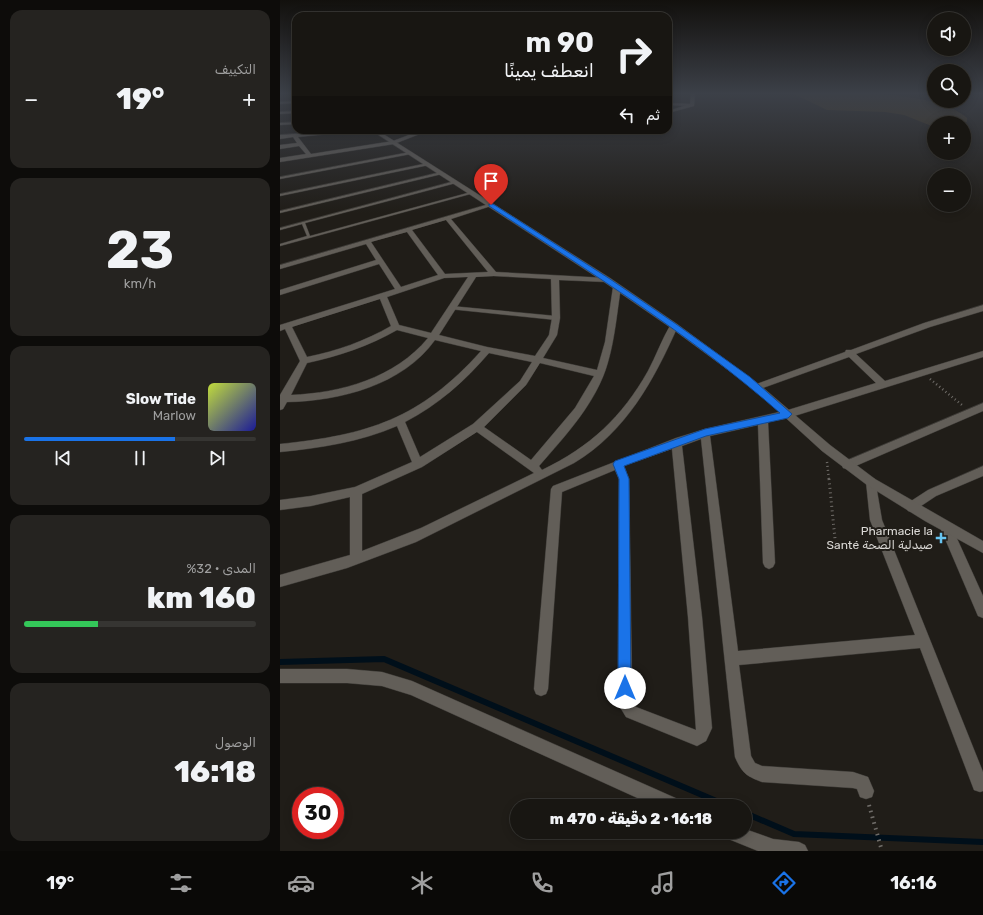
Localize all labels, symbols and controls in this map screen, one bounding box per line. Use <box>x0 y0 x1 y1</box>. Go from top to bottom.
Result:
map controls <box>927 12 971 212</box>
button: sound <box>927 12 971 56</box>
text: 90 m <box>525 26 594 59</box>
icon: right <box>608 28 660 80</box>
text: انعطف يمينًا <box>504 60 594 82</box>
text: التكييف <box>215 62 256 77</box>
button: search <box>927 64 971 108</box>
text: 19° <box>116 81 164 117</box>
text: − <box>24 86 38 113</box>
text: + <box>242 86 256 113</box>
icon: left <box>616 104 638 126</box>
text: ثم <box>646 106 660 124</box>
button: + <box>927 116 971 160</box>
pin <box>474 164 508 205</box>
button: − <box>927 168 971 212</box>
icon: arrive <box>480 170 502 192</box>
text: 23 <box>106 219 174 281</box>
text: km/h <box>124 276 156 291</box>
text: Slow Tide <box>126 390 196 408</box>
text: Marlow <box>153 408 196 423</box>
icon: previous <box>52 447 74 469</box>
icon: pause <box>129 447 151 469</box>
icon: next <box>206 447 228 469</box>
place label: Pharmacie la Santé صيدلية الصحة <box>827 524 933 552</box>
marker: Pharmacie la Santé صيدلية الصحة <box>936 533 946 543</box>
text: المدى · 32% <box>186 561 256 576</box>
text: 160 km <box>147 580 256 616</box>
position arrow <box>604 667 646 709</box>
text: الوصول <box>215 735 256 750</box>
text: 16:18 <box>174 754 256 790</box>
speed limit sign: 30 <box>292 787 344 839</box>
text: 16:18 · 2 دقيقة · 470 m <box>550 810 712 828</box>
icon: filters <box>167 869 195 897</box>
icon: car <box>287 869 315 897</box>
icon: climate <box>408 869 436 897</box>
icon: phone <box>528 869 556 897</box>
icon: music <box>649 869 677 897</box>
icon: directions <box>770 869 798 897</box>
text: 19° <box>46 872 74 894</box>
text: 16:16 <box>890 872 937 894</box>

